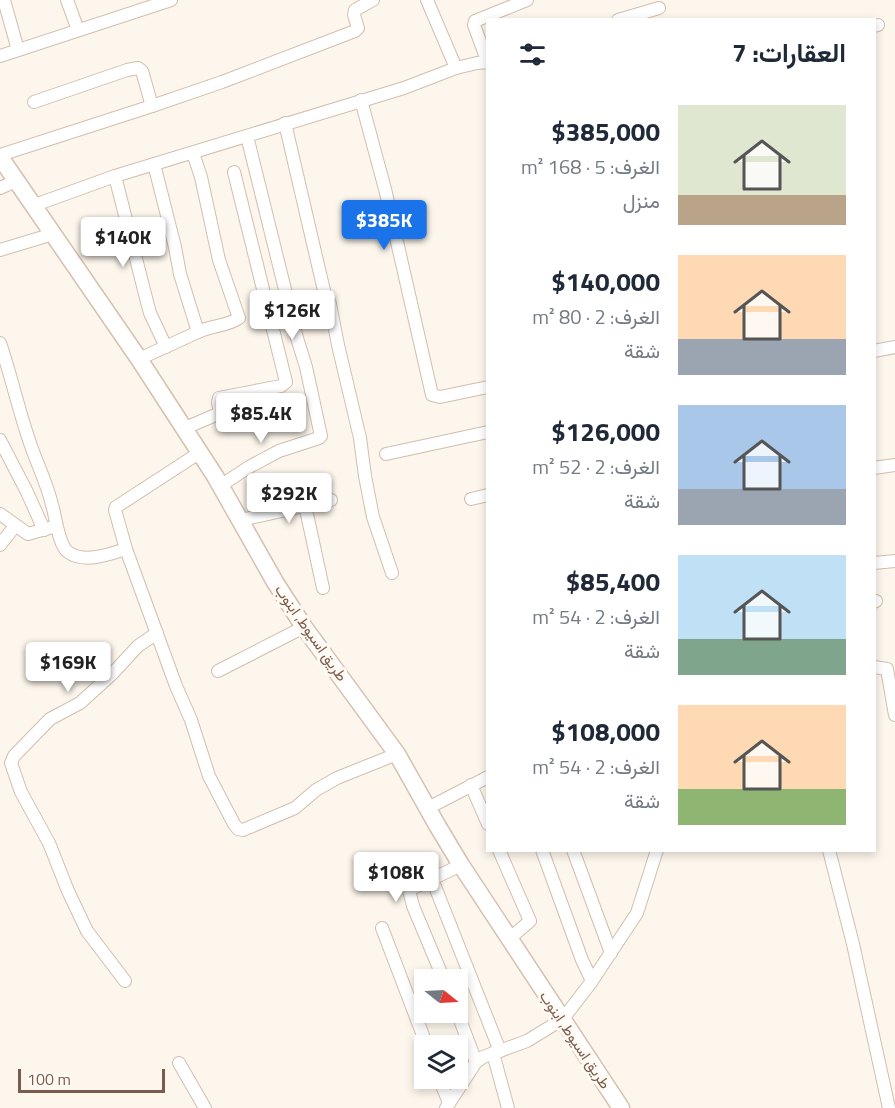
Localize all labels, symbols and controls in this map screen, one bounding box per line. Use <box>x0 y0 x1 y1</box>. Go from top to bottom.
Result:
text: العقارات: 7 <box>732 33 846 72</box>
icon: filters <box>516 38 549 71</box>
text: $385,000 <box>551 112 660 151</box>
icon: home <box>726 129 798 201</box>
text: الغرف: 5 · 168 m² <box>521 151 660 182</box>
text: منزل <box>623 185 660 216</box>
pin: $385K <box>342 200 426 251</box>
text: $385K <box>356 204 412 235</box>
pin: $140K <box>81 217 165 268</box>
text: $140K <box>95 221 151 252</box>
text: $140,000 <box>551 262 660 301</box>
icon: home <box>726 279 798 351</box>
pin: $126K <box>250 290 334 341</box>
text: $126K <box>264 294 320 325</box>
text: الغرف: 2 · 80 m² <box>532 301 660 332</box>
text: شقة <box>624 335 660 366</box>
pin: $85.4K <box>212 393 310 444</box>
text: $85.4K <box>230 397 292 428</box>
text: $126,000 <box>551 412 660 451</box>
icon: home <box>726 429 798 501</box>
text: الغرف: 2 · 52 m² <box>532 451 660 482</box>
pin: $292K <box>247 473 331 524</box>
text: $292K <box>261 477 317 508</box>
text: شقة <box>624 485 660 516</box>
text: $85,400 <box>566 562 660 601</box>
street label: طريق اسيوط, ابنوب <box>269 579 354 686</box>
icon: home <box>726 579 798 651</box>
text: الغرف: 2 · 54 m² <box>532 601 660 632</box>
text: شقة <box>624 635 660 666</box>
pin: $169K <box>26 642 110 693</box>
text: $169K <box>40 646 96 677</box>
text: $108,000 <box>551 712 660 751</box>
icon: home <box>726 729 798 801</box>
text: الغرف: 2 · 54 m² <box>532 751 660 782</box>
text: شقة <box>624 785 660 816</box>
pin: $108K <box>354 852 438 903</box>
text: $108K <box>368 856 424 887</box>
north arrow <box>414 969 468 1023</box>
map controls <box>414 969 468 1089</box>
street label: طريق اسيوط, ابنوب <box>534 986 617 1094</box>
button: layers <box>414 1035 468 1089</box>
scale bar <box>18 1066 165 1094</box>
text: 100 m <box>27 1067 71 1091</box>

